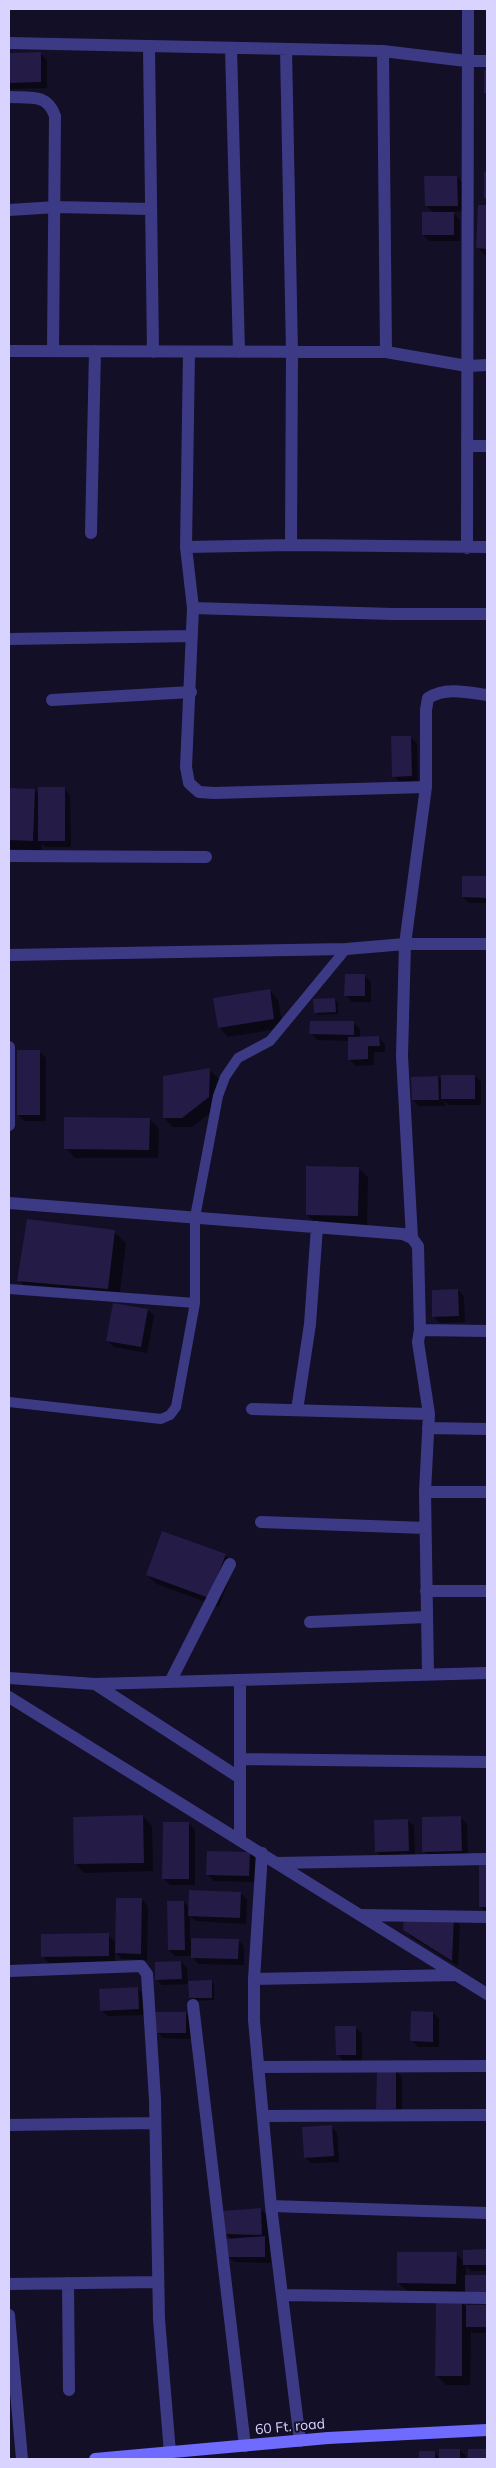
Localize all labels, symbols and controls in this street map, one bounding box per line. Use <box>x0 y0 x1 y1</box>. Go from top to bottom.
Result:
street label: 60 Ft. road <box>254 2416 326 2438</box>

